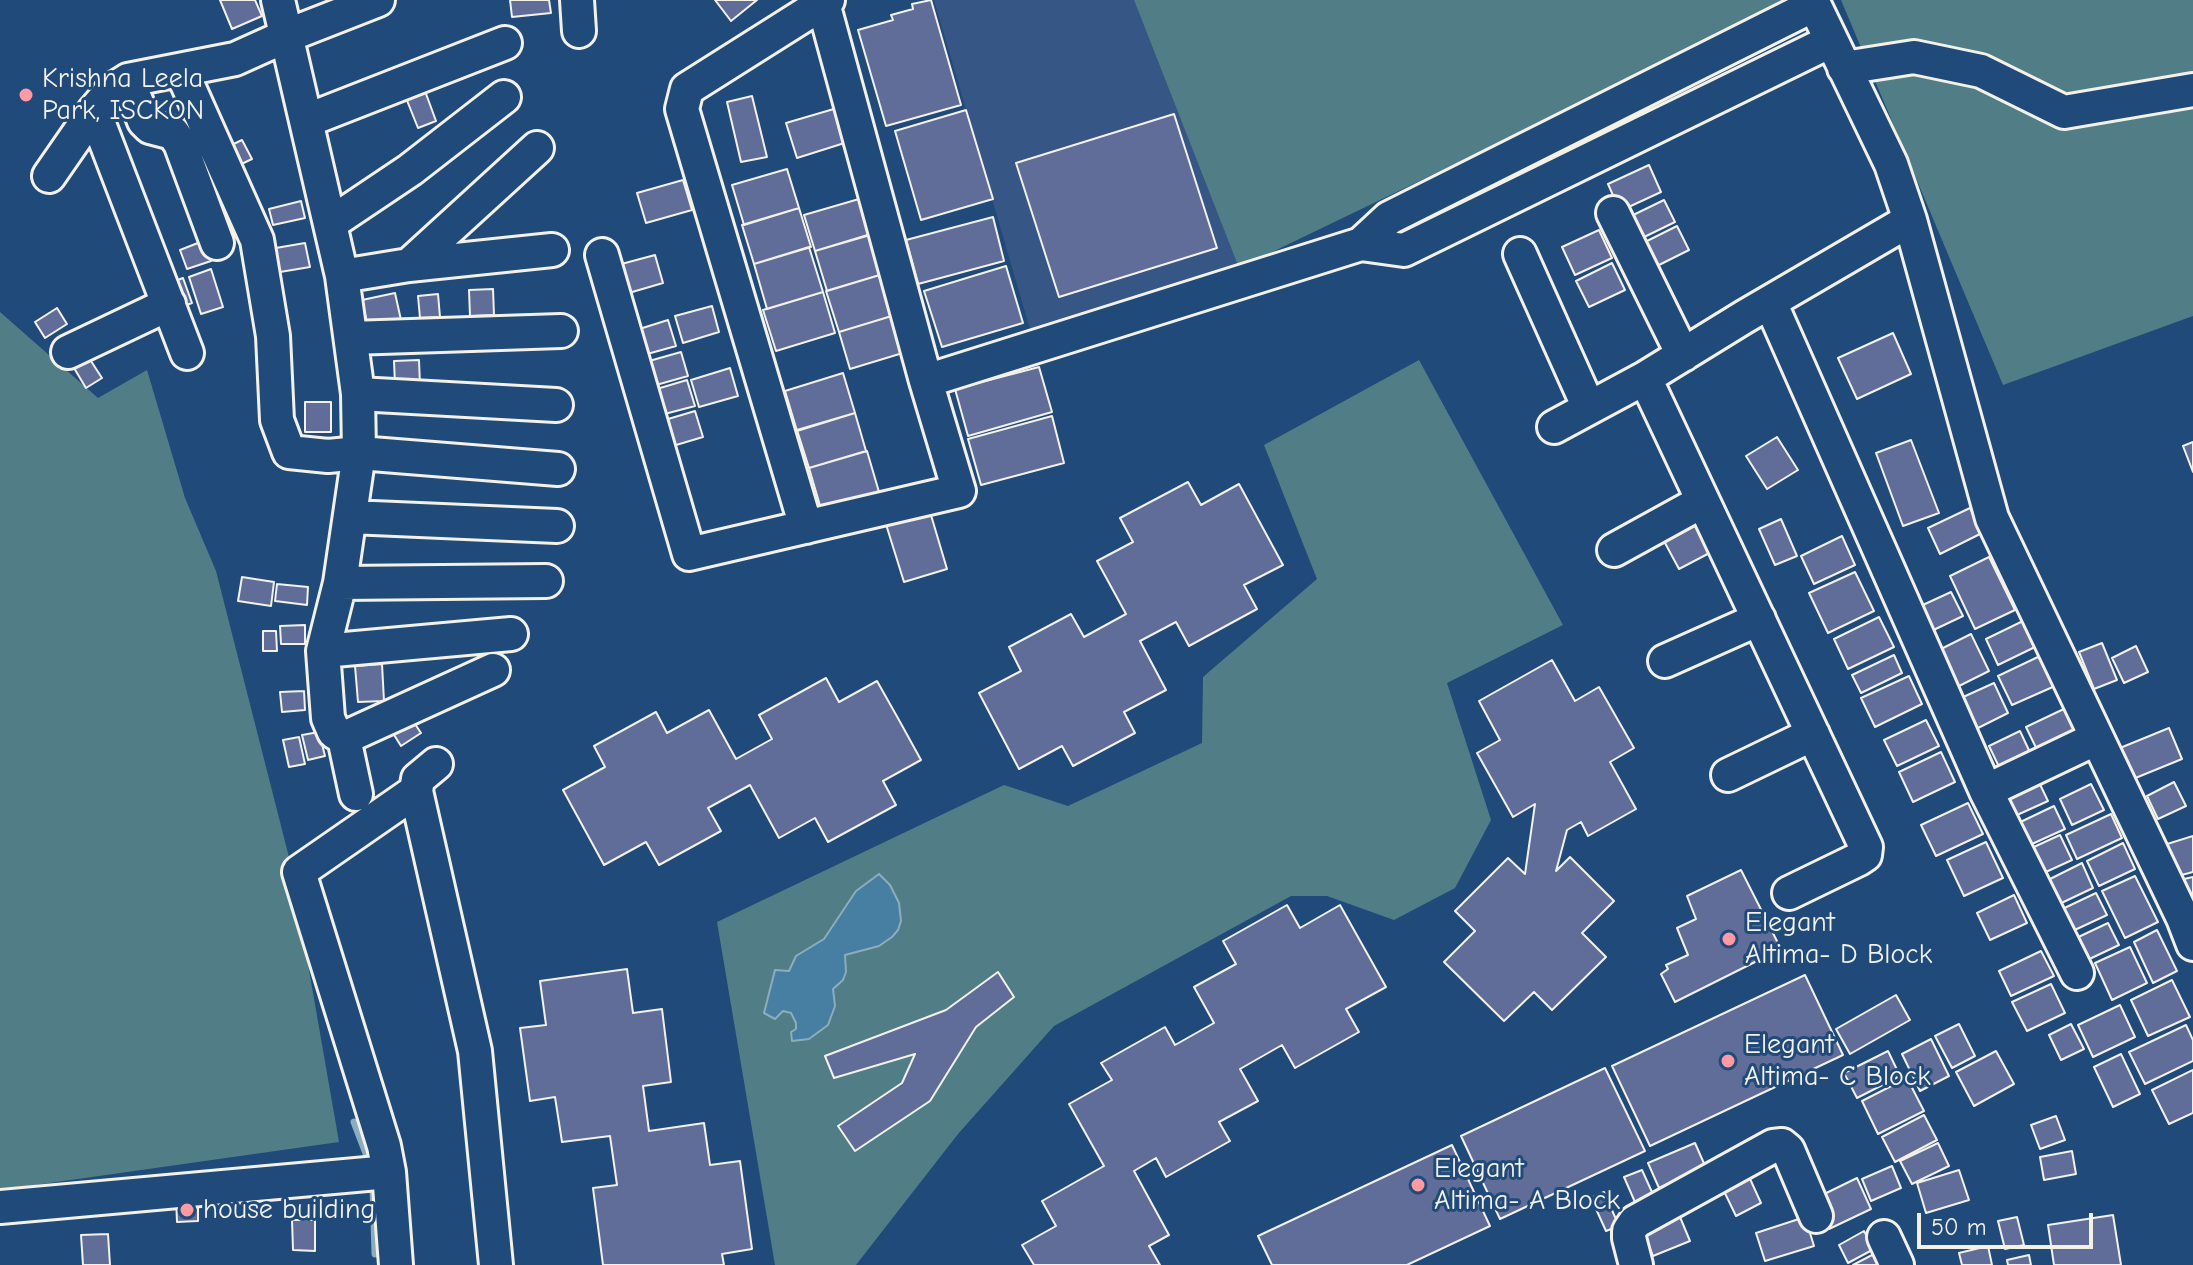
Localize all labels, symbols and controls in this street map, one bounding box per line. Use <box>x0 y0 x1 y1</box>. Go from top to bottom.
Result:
place label: Krishna Leela Park, ISCKON <box>42 62 204 128</box>
marker: Krishna Leela Park, ISCKON <box>17 86 35 104</box>
place label: Elegant Altima- D Block <box>1745 906 1932 972</box>
marker: Elegant Altima- D Block <box>1720 930 1738 948</box>
place label: Elegant Altima- C Block <box>1744 1028 1931 1094</box>
marker: Elegant Altima- C Block <box>1719 1052 1737 1070</box>
place label: Elegant Altima- A Block <box>1434 1152 1620 1218</box>
marker: Elegant Altima- A Block <box>1409 1176 1427 1194</box>
place label: house building <box>203 1193 375 1227</box>
scale bar <box>1921 1197 2097 1247</box>
marker: house building <box>178 1201 196 1219</box>
text: 50 m <box>1931 1213 1987 1241</box>

